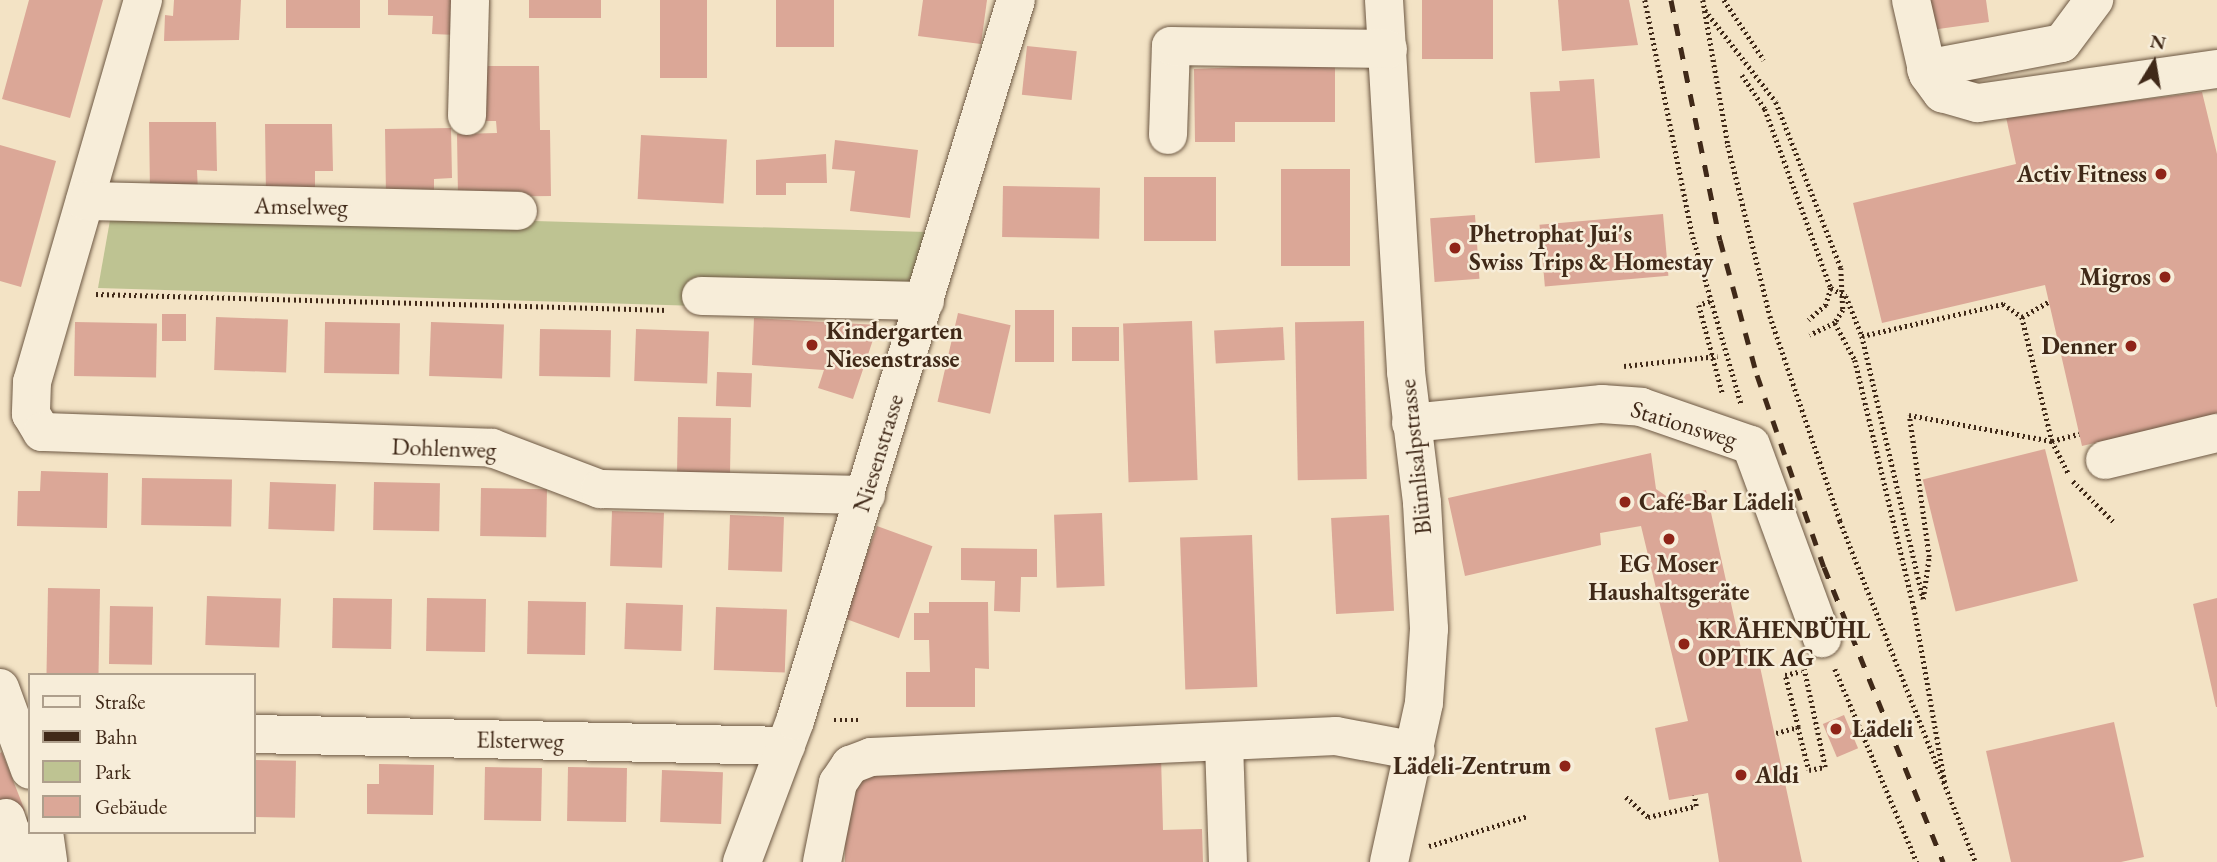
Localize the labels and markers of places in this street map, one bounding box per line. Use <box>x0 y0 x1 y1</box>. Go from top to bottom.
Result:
place label: Activ Fitness <box>2017 160 2147 188</box>
marker: Activ Fitness <box>2153 166 2169 182</box>
place label: Phetrophat Jui's Swiss Trips & Homestay <box>1469 220 1713 276</box>
marker: Phetrophat Jui's Swiss Trips & Homestay <box>1447 240 1463 256</box>
place label: Migros <box>2080 263 2151 291</box>
marker: Migros <box>2157 269 2173 285</box>
place label: Kindergarten Niesenstrasse <box>826 317 963 373</box>
place label: Denner <box>2041 332 2117 360</box>
marker: Kindergarten Niesenstrasse <box>804 337 820 353</box>
marker: Denner <box>2123 338 2139 354</box>
place label: Café-Bar Lädeli <box>1639 488 1794 516</box>
marker: Café-Bar Lädeli <box>1617 494 1633 510</box>
marker: EG Moser Haushaltsgeräte <box>1661 531 1677 547</box>
place label: EG Moser Haushaltsgeräte <box>1589 550 1749 606</box>
place label: KRÄHENBÜHL OPTIK AG <box>1698 616 1870 672</box>
marker: KRÄHENBÜHL OPTIK AG <box>1676 636 1692 652</box>
place label: Lädeli <box>1852 715 1913 743</box>
marker: Lädeli <box>1826 719 1846 739</box>
place label: Lädeli-Zentrum <box>1393 752 1551 780</box>
marker: Lädeli-Zentrum <box>1557 758 1573 774</box>
place label: Aldi <box>1755 761 1799 789</box>
marker: Aldi <box>1733 767 1749 783</box>

